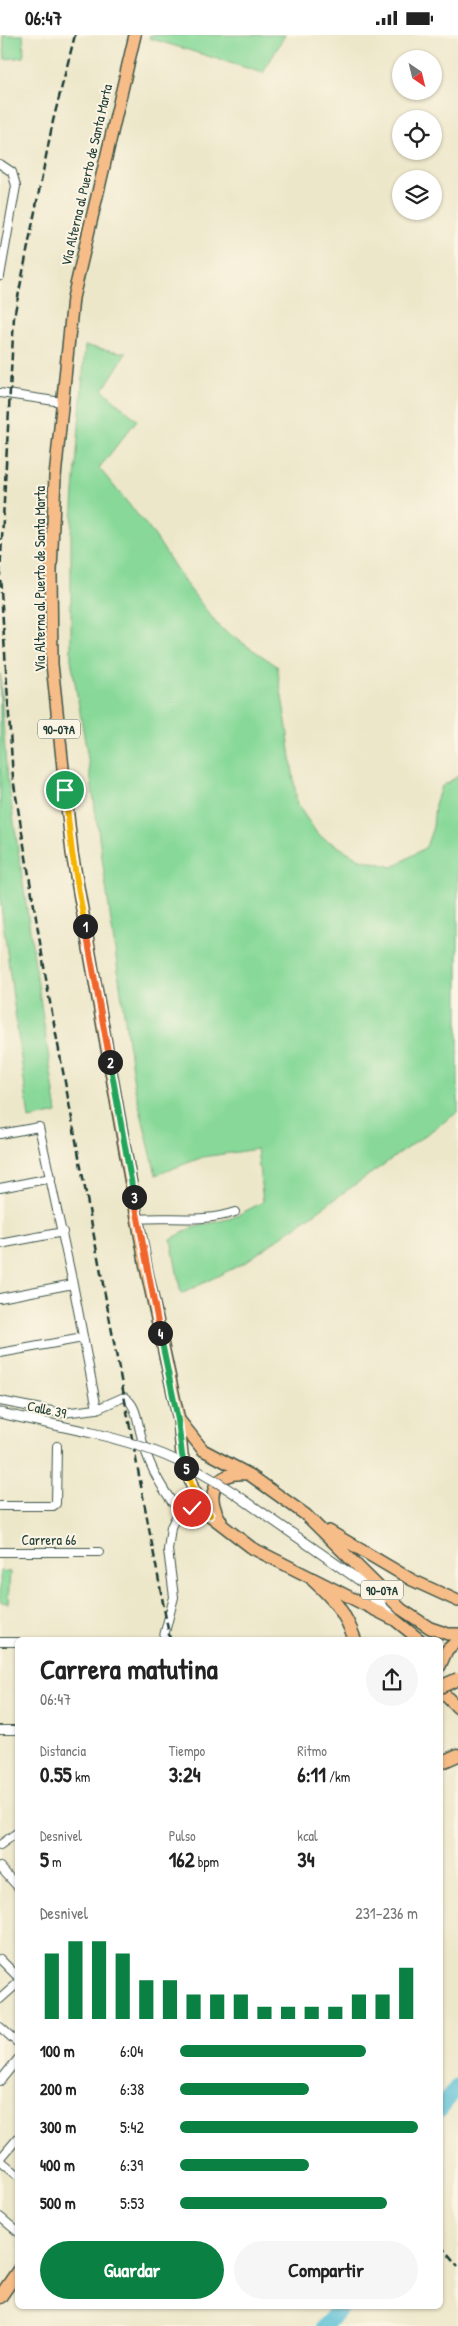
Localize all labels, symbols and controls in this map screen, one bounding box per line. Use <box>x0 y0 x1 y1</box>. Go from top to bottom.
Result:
text: 06:47 <box>25 5 62 31</box>
north arrow <box>392 50 442 100</box>
map controls <box>392 50 442 220</box>
street label: Vía Alterna al Puerto de Santa Marta <box>56 82 116 268</box>
button: locate <box>392 110 442 160</box>
button: layers <box>392 170 442 220</box>
street label: Vía Alterna al Puerto de Santa Marta <box>30 485 49 672</box>
road number: 90-07A <box>38 719 80 739</box>
pin <box>44 769 86 811</box>
icon: arrive <box>51 776 79 804</box>
pin: 1 <box>72 913 98 939</box>
text: 1 <box>83 917 88 936</box>
pin: 2 <box>98 1049 122 1075</box>
text: 2 <box>107 1053 114 1072</box>
pin: 3 <box>122 1185 146 1209</box>
text: 3 <box>131 1188 138 1207</box>
pin: 4 <box>148 1321 172 1345</box>
text: 4 <box>158 1324 163 1343</box>
street label: Calle 39 <box>26 1396 68 1422</box>
pin: 5 <box>174 1455 198 1481</box>
text: 5 <box>184 1459 189 1478</box>
pin <box>171 1487 213 1529</box>
icon: check <box>178 1494 206 1522</box>
street label: Carrera 66 <box>22 1530 77 1549</box>
road number: 90-07A <box>361 1581 403 1599</box>
text: Carrera matutina <box>40 1650 218 1688</box>
button: share <box>366 1654 418 1706</box>
text: 06:47 <box>40 1688 71 1710</box>
text: Distancia <box>40 1741 86 1760</box>
text: Tiempo <box>169 1741 205 1760</box>
text: Ritmo <box>297 1741 327 1760</box>
text: 0.55 <box>40 1760 72 1789</box>
text: 3:24 <box>169 1760 201 1789</box>
text: 6:11 <box>297 1760 326 1789</box>
text: km <box>72 1767 90 1786</box>
text: /km <box>326 1767 350 1786</box>
text: Desnivel <box>40 1826 82 1845</box>
text: Pulso <box>169 1826 196 1845</box>
text: kcal <box>297 1826 318 1845</box>
text: 5 <box>40 1845 49 1874</box>
text: 162 <box>169 1845 195 1874</box>
text: 34 <box>297 1845 315 1874</box>
text: m <box>49 1852 62 1871</box>
text: bpm <box>195 1852 219 1871</box>
text: Desnivel <box>40 1902 88 1924</box>
text: 231–236 m <box>355 1902 418 1924</box>
text: 100 m <box>40 2040 75 2062</box>
text: 6:04 <box>120 2040 143 2062</box>
text: 200 m <box>40 2078 76 2100</box>
text: 6:38 <box>120 2078 144 2100</box>
text: 300 m <box>40 2116 76 2138</box>
text: 5:42 <box>120 2116 144 2138</box>
text: 400 m <box>40 2154 75 2176</box>
text: 6:39 <box>120 2154 143 2176</box>
text: 500 m <box>40 2192 76 2214</box>
text: 5:53 <box>120 2192 144 2214</box>
button: Guardar <box>40 2241 224 2299</box>
button: Compartir <box>234 2241 418 2299</box>

